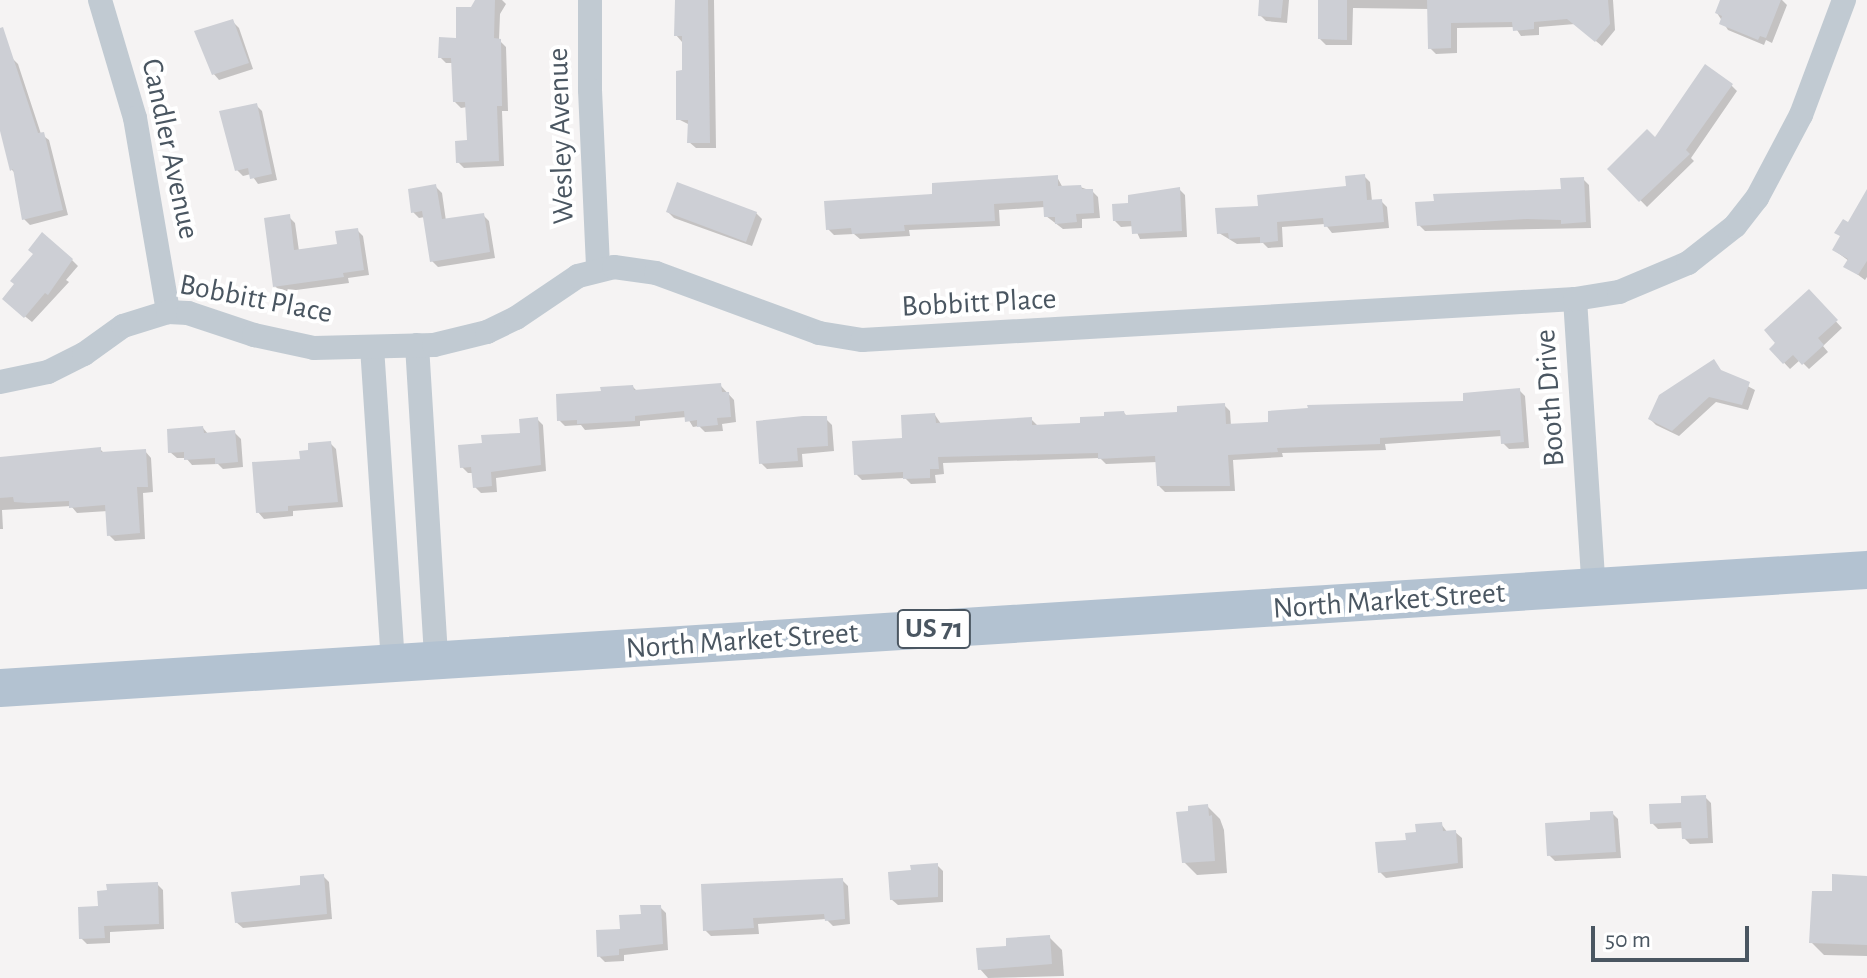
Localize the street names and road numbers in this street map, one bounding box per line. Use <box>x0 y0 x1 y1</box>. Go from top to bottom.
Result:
street label: Wesley Avenue <box>540 47 582 225</box>
street label: Candler Avenue <box>133 56 207 242</box>
street label: Bobbitt Place <box>177 267 335 331</box>
street label: Bobbitt Place <box>901 281 1057 325</box>
street label: Booth Drive <box>1527 328 1573 468</box>
street label: North Market Street <box>1272 575 1506 627</box>
road number: US 71 <box>896 605 972 653</box>
street label: North Market Street <box>625 615 859 667</box>

